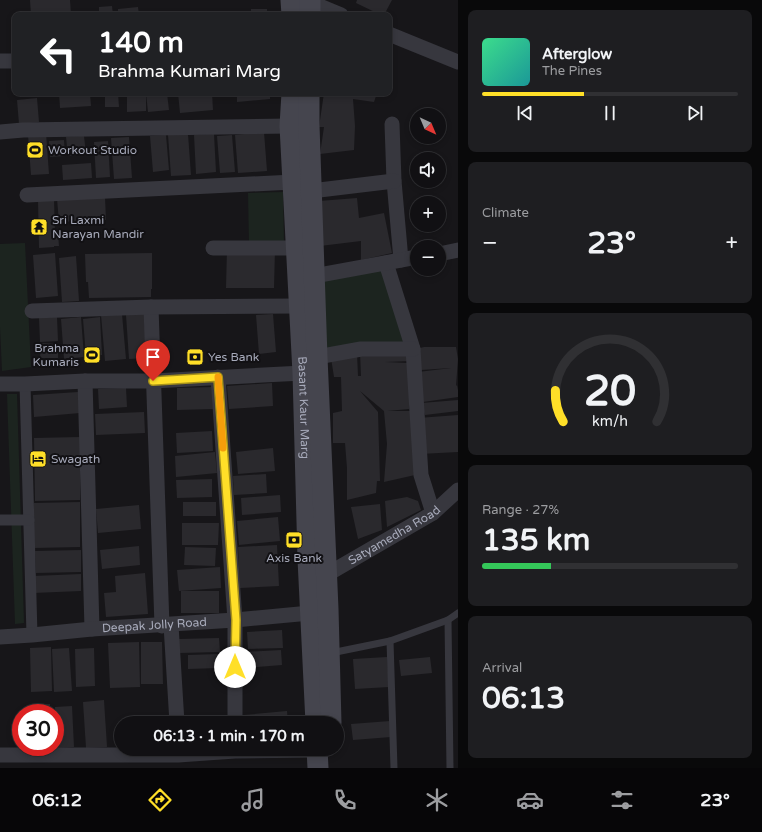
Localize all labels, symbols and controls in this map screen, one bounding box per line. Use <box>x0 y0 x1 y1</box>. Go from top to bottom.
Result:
text: 140 m <box>98 26 184 60</box>
icon: left <box>32 28 84 80</box>
text: Afterglow <box>542 45 612 63</box>
text: Brahma Kumari Marg <box>98 60 281 82</box>
text: The Pines <box>542 63 602 79</box>
icon: previous <box>514 102 536 124</box>
icon: pause <box>599 102 621 124</box>
icon: next <box>684 102 706 124</box>
north arrow <box>410 108 446 144</box>
map controls <box>410 108 446 276</box>
sports icon: Workout Studio <box>25 140 45 160</box>
place label: Workout Studio <box>48 143 137 157</box>
button: sound <box>410 152 446 188</box>
button: + <box>410 196 446 232</box>
text: Climate <box>482 205 529 221</box>
place label: Sri Laxmi Narayan Mandir <box>52 213 144 241</box>
temple icon: Sri Laxmi Narayan Mandir <box>29 217 49 237</box>
text: 23° <box>587 225 636 262</box>
text: − <box>482 230 498 256</box>
text: + <box>726 230 738 256</box>
button: − <box>410 240 446 276</box>
pin <box>136 340 170 381</box>
place label: Brahma Kumaris <box>33 341 79 369</box>
sports icon: Brahma Kumaris <box>82 345 102 365</box>
icon: arrive <box>142 346 164 368</box>
bank icon: Yes Bank <box>185 347 205 367</box>
place label: Yes Bank <box>208 350 260 364</box>
street label: Basant Kaur Marg <box>295 356 312 459</box>
text: 20 <box>584 367 636 417</box>
text: km/h <box>592 413 628 430</box>
hotel icon: Swagath <box>28 449 48 469</box>
place label: Swagath <box>51 452 100 466</box>
text: Range · 27% <box>482 502 559 518</box>
street label: Satyamedha Road <box>346 503 443 568</box>
text: 135 km <box>482 522 590 559</box>
bank icon: Axis Bank <box>284 530 304 550</box>
place label: Axis Bank <box>266 551 323 565</box>
street label: Deepak Jolly Road <box>102 615 207 635</box>
position arrow <box>214 646 256 688</box>
text: Arrival <box>482 660 522 676</box>
text: 06:13 <box>482 680 565 717</box>
speed limit sign: 30 <box>12 704 64 756</box>
text: 06:13 · 1 min · 170 m <box>154 727 304 745</box>
icon: directions <box>146 786 174 814</box>
icon: music <box>239 786 267 814</box>
icon: phone <box>331 786 359 814</box>
icon: climate <box>423 786 451 814</box>
icon: car <box>516 786 544 814</box>
icon: filters <box>608 786 636 814</box>
text: 06:12 <box>32 789 82 811</box>
text: 23° <box>700 789 730 811</box>

